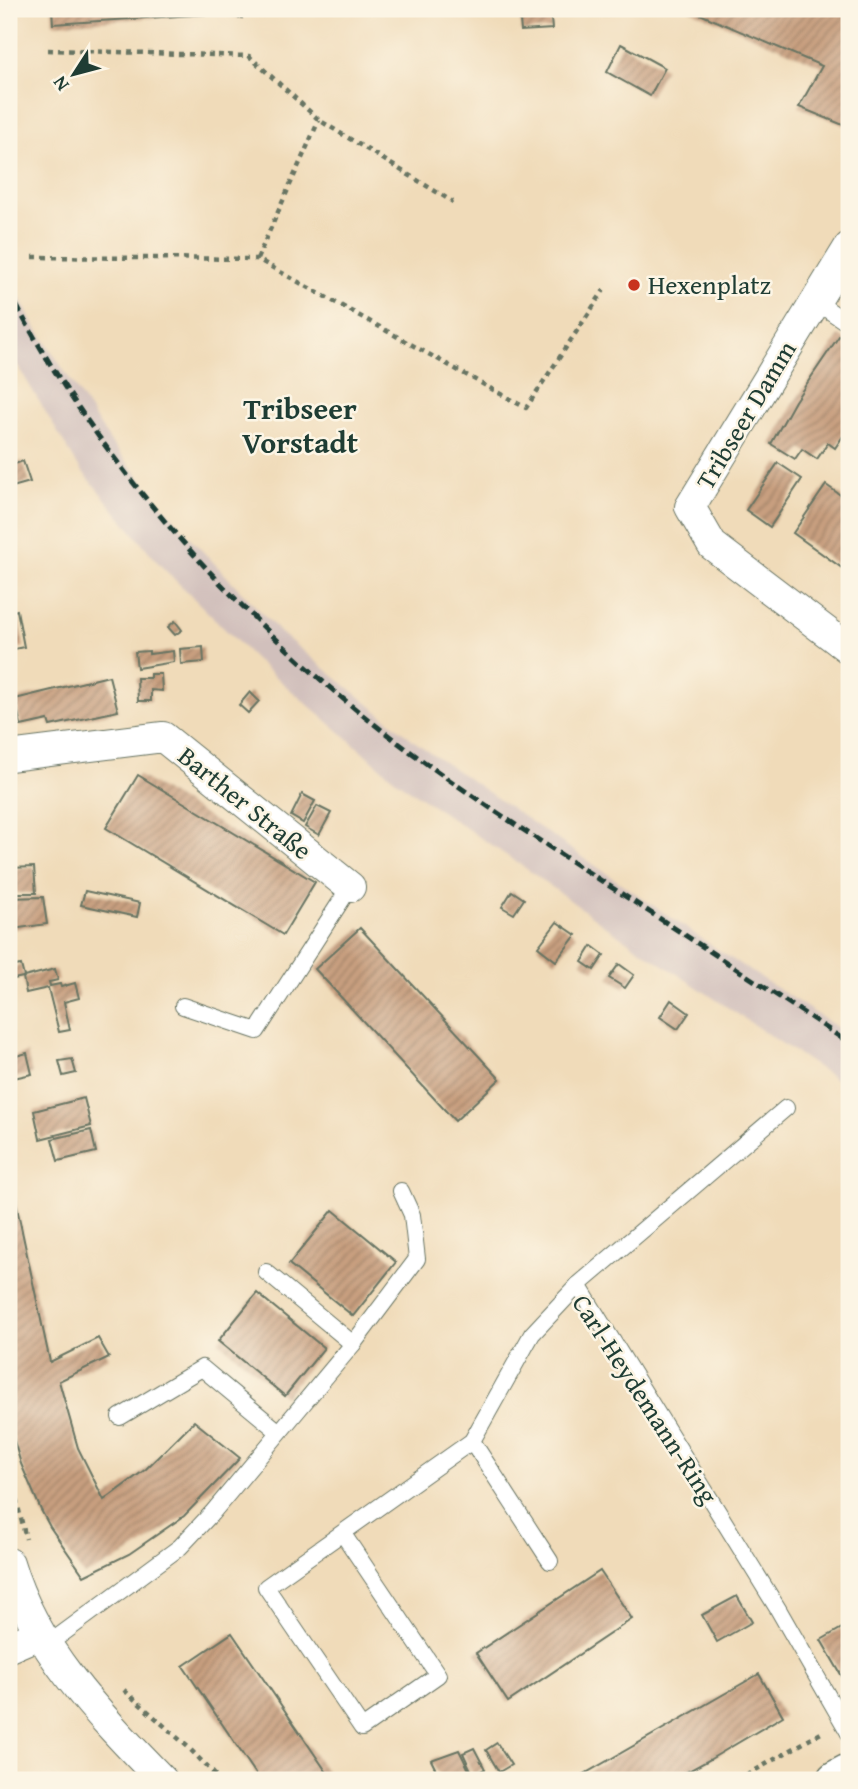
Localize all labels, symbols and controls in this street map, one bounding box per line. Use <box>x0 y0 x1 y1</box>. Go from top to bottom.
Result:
north arrow <box>38 38 108 108</box>
text: N <box>45 70 75 97</box>
place label: Hexenplatz <box>648 265 771 304</box>
marker: Hexenplatz <box>626 277 642 293</box>
street label: Tribseer Damm <box>686 333 805 497</box>
district label: Tribseer Vorstadt <box>242 386 359 464</box>
street label: Barther Straße <box>170 736 321 869</box>
street label: Carl-Heydemann-Ring <box>563 1286 728 1511</box>

